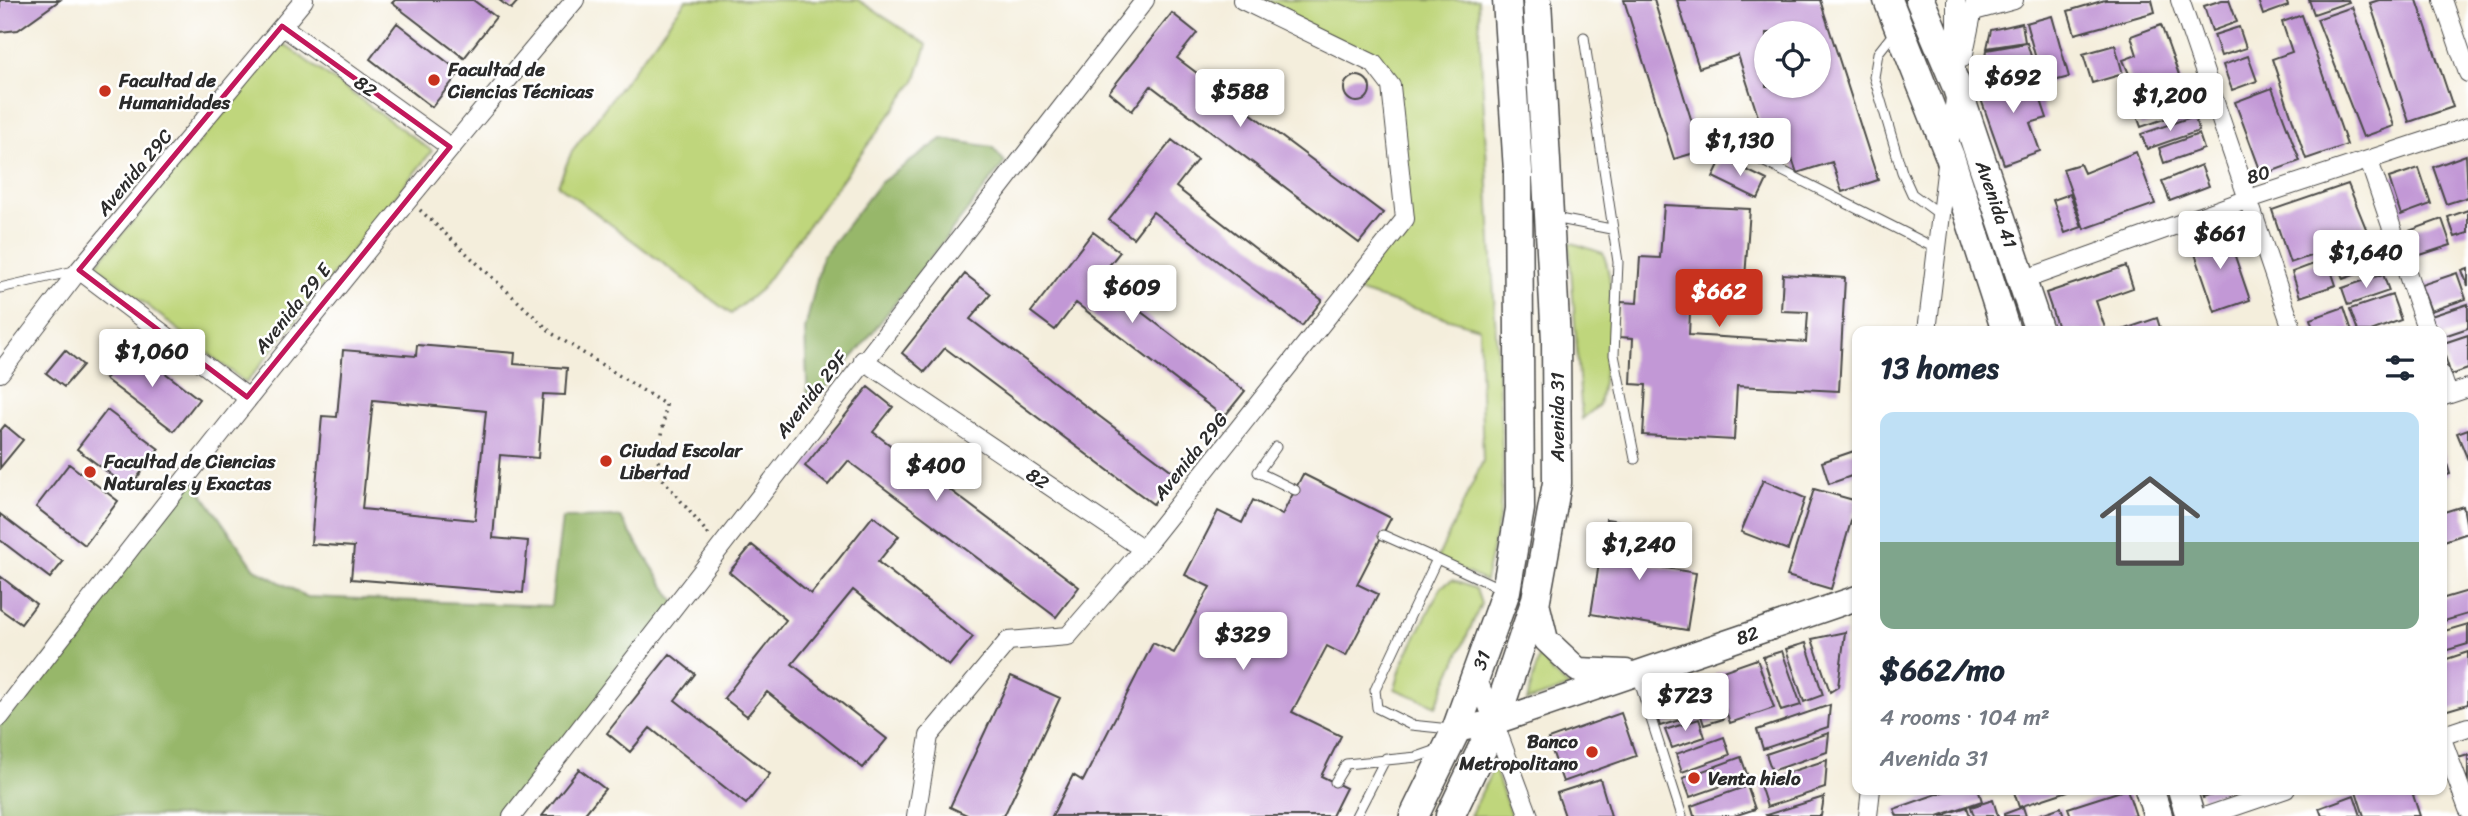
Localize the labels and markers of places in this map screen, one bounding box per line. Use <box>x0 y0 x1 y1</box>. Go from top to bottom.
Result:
place label: Facultad de Ciencias Técnicas <box>447 53 595 108</box>
pin: $692 <box>1972 55 2054 115</box>
place label: Facultad de Humanidades <box>118 64 232 119</box>
pin: $588 <box>1199 69 1281 129</box>
marker: Facultad de Ciencias Técnicas <box>426 72 442 88</box>
pin: $1,200 <box>2113 74 2227 133</box>
marker: Facultad de Humanidades <box>97 83 113 99</box>
pin: $1,130 <box>1683 118 1797 178</box>
pin: $661 <box>2179 212 2261 271</box>
pin: $1,640 <box>2309 230 2423 290</box>
pin: $609 <box>1091 266 1173 325</box>
pin: $662 <box>1678 270 1760 329</box>
pin: $1,060 <box>95 330 209 389</box>
place label: Ciudad Escolar Libertad <box>619 434 743 489</box>
pin: $400 <box>895 444 977 503</box>
place label: Facultad de Ciencias Naturales y Exactas <box>103 445 277 500</box>
marker: Ciudad Escolar Libertad <box>598 453 614 469</box>
marker: Facultad de Ciencias Naturales y Exactas <box>82 464 98 480</box>
pin: $1,240 <box>1582 522 1696 582</box>
pin: $329 <box>1202 612 1284 672</box>
pin: $723 <box>1644 674 1726 733</box>
place label: Banco Metropolitano <box>1458 725 1579 780</box>
marker: Banco Metropolitano <box>1584 744 1600 760</box>
place label: Venta hielo <box>1708 762 1801 795</box>
marker: Venta hielo <box>1686 770 1702 786</box>

